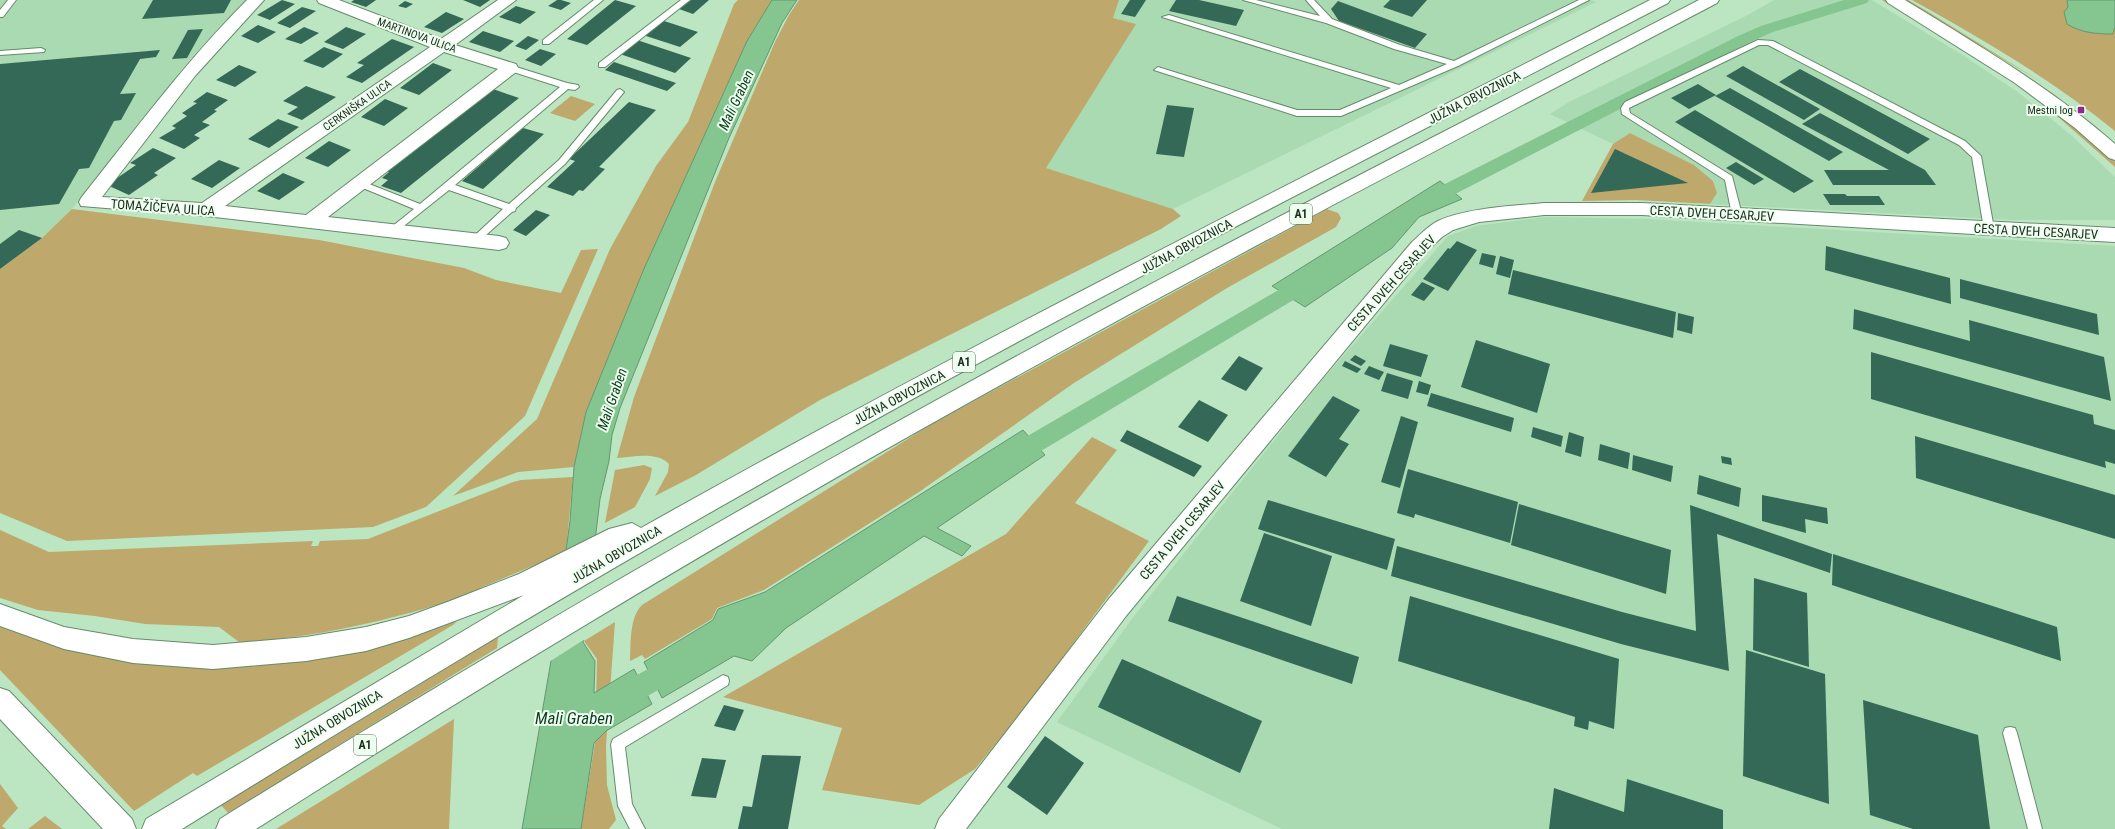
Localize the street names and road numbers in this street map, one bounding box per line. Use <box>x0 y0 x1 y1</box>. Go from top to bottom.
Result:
street label: MARTINOVA ULICA <box>375 15 459 56</box>
street label: JUŽNA OBVOZNICA <box>1426 67 1523 127</box>
street label: CERKNIŠKA ULICA <box>321 77 394 134</box>
street label: TOMAŽIČEVA ULICA <box>110 196 216 219</box>
street label: CESTA DVEH CESARJEV <box>1649 203 1775 224</box>
road number: A1 <box>1290 204 1312 224</box>
street label: JUŽNA OBVOZNICA <box>1138 216 1235 277</box>
street label: CESTA DVEH CESARJEV <box>1973 221 2099 242</box>
street label: CESTA DVEH CESARJEV <box>1344 232 1439 335</box>
road number: A1 <box>953 352 975 372</box>
street label: JUŽNA OBVOZNICA <box>851 367 948 428</box>
street label: CESTA DVEH CESARJEV <box>1137 477 1229 583</box>
street label: JUŽNA OBVOZNICA <box>568 522 664 586</box>
street label: JUŽNA OBVOZNICA <box>290 687 385 752</box>
road number: A1 <box>354 735 376 755</box>

